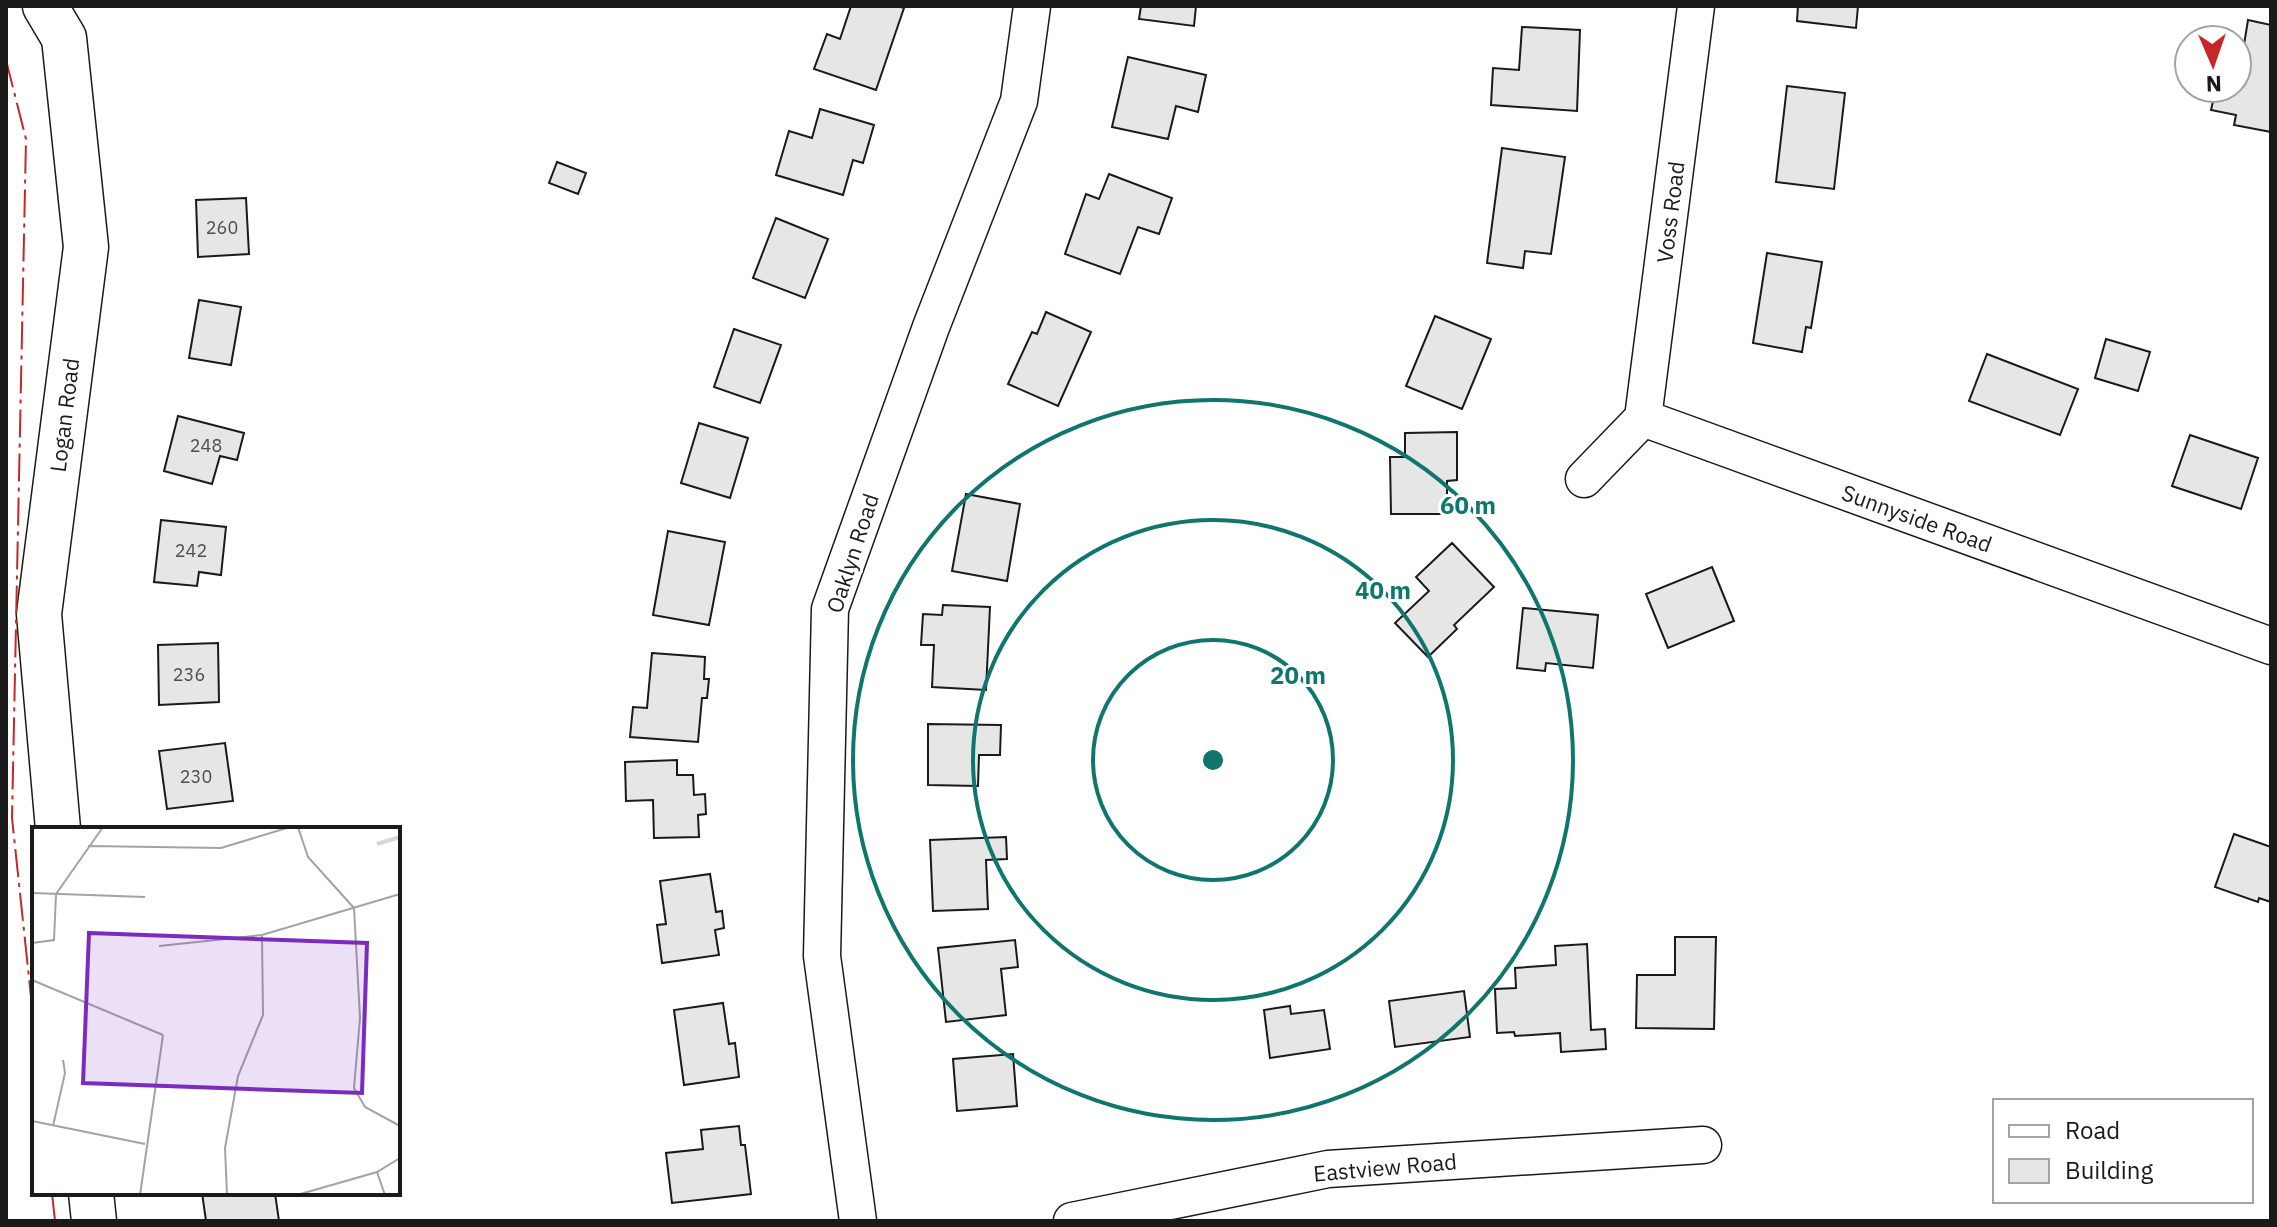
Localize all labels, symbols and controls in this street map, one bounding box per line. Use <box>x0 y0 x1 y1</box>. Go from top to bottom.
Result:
north arrow <box>2173 24 2253 104</box>
text: N <box>2205 70 2222 99</box>
street label: Voss Road <box>1649 160 1691 264</box>
house number: 260 <box>206 216 238 239</box>
street label: Logan Road <box>43 356 85 474</box>
house number: 248 <box>190 434 222 457</box>
street label: Sunnyside Road <box>1838 477 1996 559</box>
text: 60 m <box>1440 489 1496 521</box>
street label: Oaklyn Road <box>819 490 885 616</box>
house number: 242 <box>175 539 207 562</box>
text: 40 m <box>1355 574 1411 606</box>
text: 20 m <box>1270 659 1326 691</box>
house number: 236 <box>173 663 205 686</box>
centre of rings <box>1199 746 1227 774</box>
house number: 230 <box>180 765 212 788</box>
inset map <box>32 827 400 1195</box>
legend <box>1993 1099 2253 1203</box>
text: Road <box>2065 1114 2120 1146</box>
street label: Eastview Road <box>1312 1146 1458 1188</box>
text: Building <box>2065 1154 2153 1186</box>

